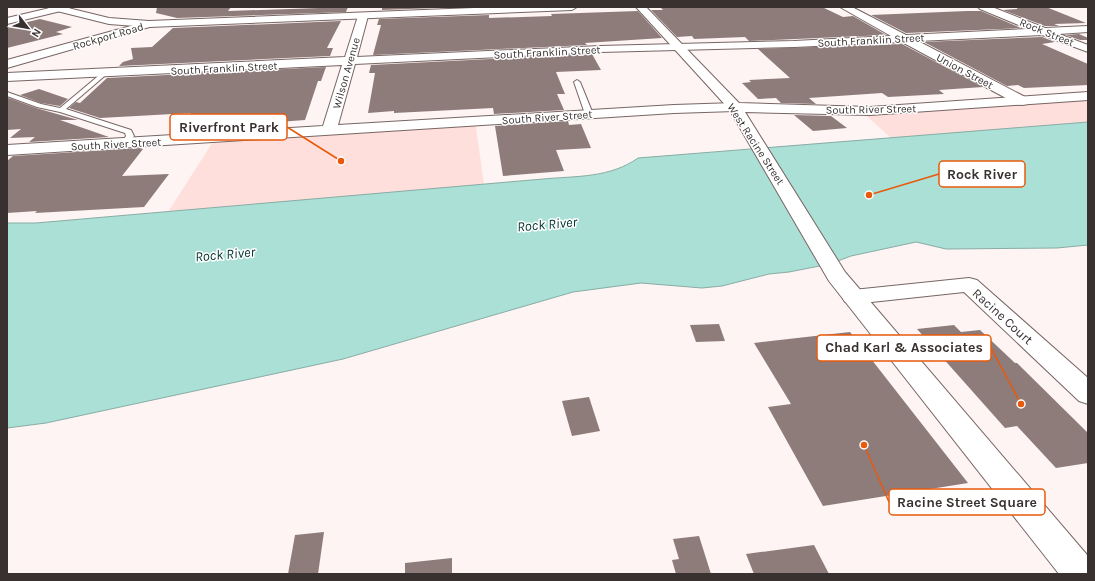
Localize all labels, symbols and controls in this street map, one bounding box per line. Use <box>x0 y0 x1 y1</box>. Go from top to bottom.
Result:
north arrow <box>8 8 48 48</box>
street label: Rock Street <box>1018 16 1076 49</box>
street label: Rockport Road <box>71 20 145 53</box>
text: N <box>29 26 44 40</box>
street label: South Franklin Street <box>817 31 925 50</box>
street label: Wilson Avenue <box>330 36 363 110</box>
street label: South Franklin Street <box>493 43 601 62</box>
street label: Union Street <box>934 51 995 92</box>
street label: South Franklin Street <box>170 59 278 78</box>
street label: West Racine Street <box>724 101 787 187</box>
street label: South River Street <box>826 102 916 117</box>
street label: South River Street <box>501 108 593 127</box>
callout: Riverfront Park <box>170 114 287 140</box>
text: Riverfront Park <box>179 119 280 136</box>
street label: South River Street <box>70 136 162 153</box>
callout: Rock River <box>939 161 1025 187</box>
text: Rock River <box>947 166 1017 183</box>
water label: Rock River <box>516 213 579 236</box>
water label: Rock River <box>194 243 257 266</box>
street label: Racine Court <box>969 285 1036 347</box>
callout: Chad Karl & Associates <box>817 335 991 361</box>
text: Chad Karl & Associates <box>825 339 983 356</box>
callout: Racine Street Square <box>889 489 1045 515</box>
text: Racine Street Square <box>897 494 1037 511</box>

